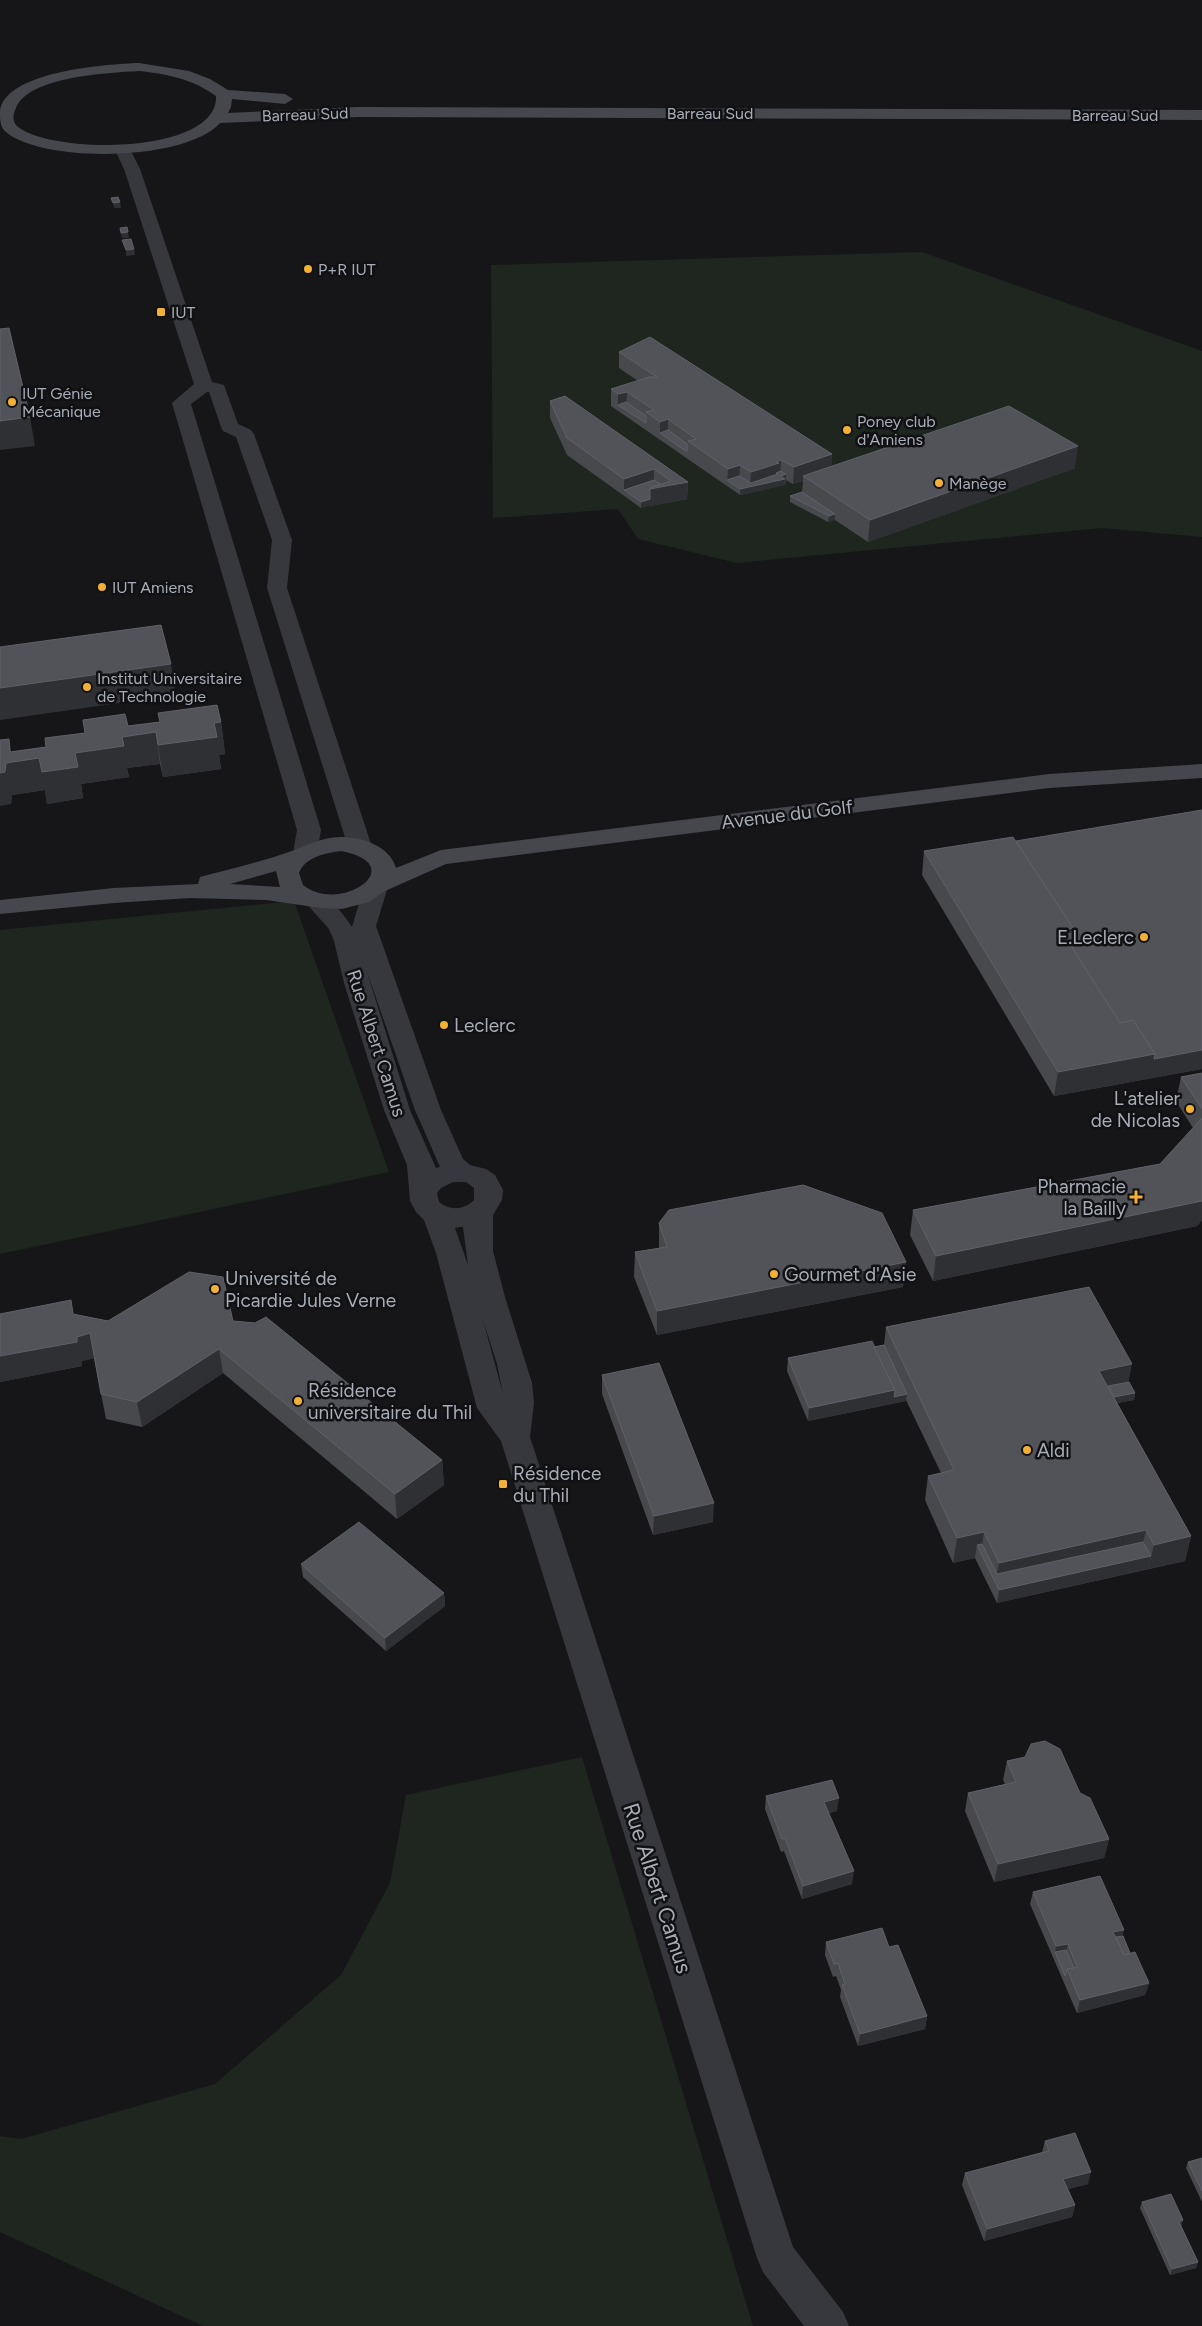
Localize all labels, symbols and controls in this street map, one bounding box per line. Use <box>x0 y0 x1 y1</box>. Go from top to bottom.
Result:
street label: Barreau Sud <box>261 103 349 126</box>
street label: Barreau Sud <box>667 104 753 123</box>
street label: Barreau Sud <box>1072 106 1158 125</box>
place label: P+R IUT <box>318 260 376 279</box>
marker: P+R IUT <box>302 263 314 275</box>
place label: IUT <box>171 303 196 322</box>
marker: IUT <box>155 306 167 318</box>
place label: IUT Génie Mécanique <box>22 384 101 421</box>
marker: IUT Génie Mécanique <box>6 396 18 408</box>
place label: Poney club d'Amiens <box>857 412 936 449</box>
marker: Poney club d'Amiens <box>841 424 853 436</box>
place label: Manège <box>949 474 1007 493</box>
marker: Manège <box>933 477 945 489</box>
place label: IUT Amiens <box>112 578 194 597</box>
marker: IUT Amiens <box>96 581 108 593</box>
place label: Institut Universitaire de Technologie <box>97 669 242 706</box>
marker: Institut Universitaire de Technologie <box>81 681 93 693</box>
street label: Avenue du Golf <box>720 795 854 834</box>
place label: E.Leclerc <box>1057 926 1134 949</box>
marker: E.Leclerc <box>1138 931 1150 943</box>
street label: Rue Albert Camus <box>342 967 411 1120</box>
place label: Leclerc <box>454 1014 516 1037</box>
marker: Leclerc <box>438 1019 450 1031</box>
place label: L'atelier de Nicolas <box>1091 1087 1181 1132</box>
marker: L'atelier de Nicolas <box>1184 1103 1196 1115</box>
place label: Pharmacie la Bailly <box>1037 1175 1126 1220</box>
marker: Pharmacie la Bailly <box>1130 1191 1142 1203</box>
place label: Gourmet d'Asie <box>784 1263 916 1286</box>
place label: Université de Picardie Jules Verne <box>225 1267 396 1312</box>
marker: Gourmet d'Asie <box>768 1268 780 1280</box>
marker: Université de Picardie Jules Verne <box>209 1283 221 1295</box>
place label: Résidence universitaire du Thil <box>308 1379 472 1424</box>
marker: Résidence universitaire du Thil <box>292 1395 304 1407</box>
place label: Aldi <box>1037 1439 1070 1462</box>
marker: Aldi <box>1021 1444 1033 1456</box>
place label: Résidence du Thil <box>513 1462 601 1507</box>
marker: Résidence du Thil <box>497 1478 509 1490</box>
street label: Rue Albert Camus <box>617 1800 698 1977</box>

